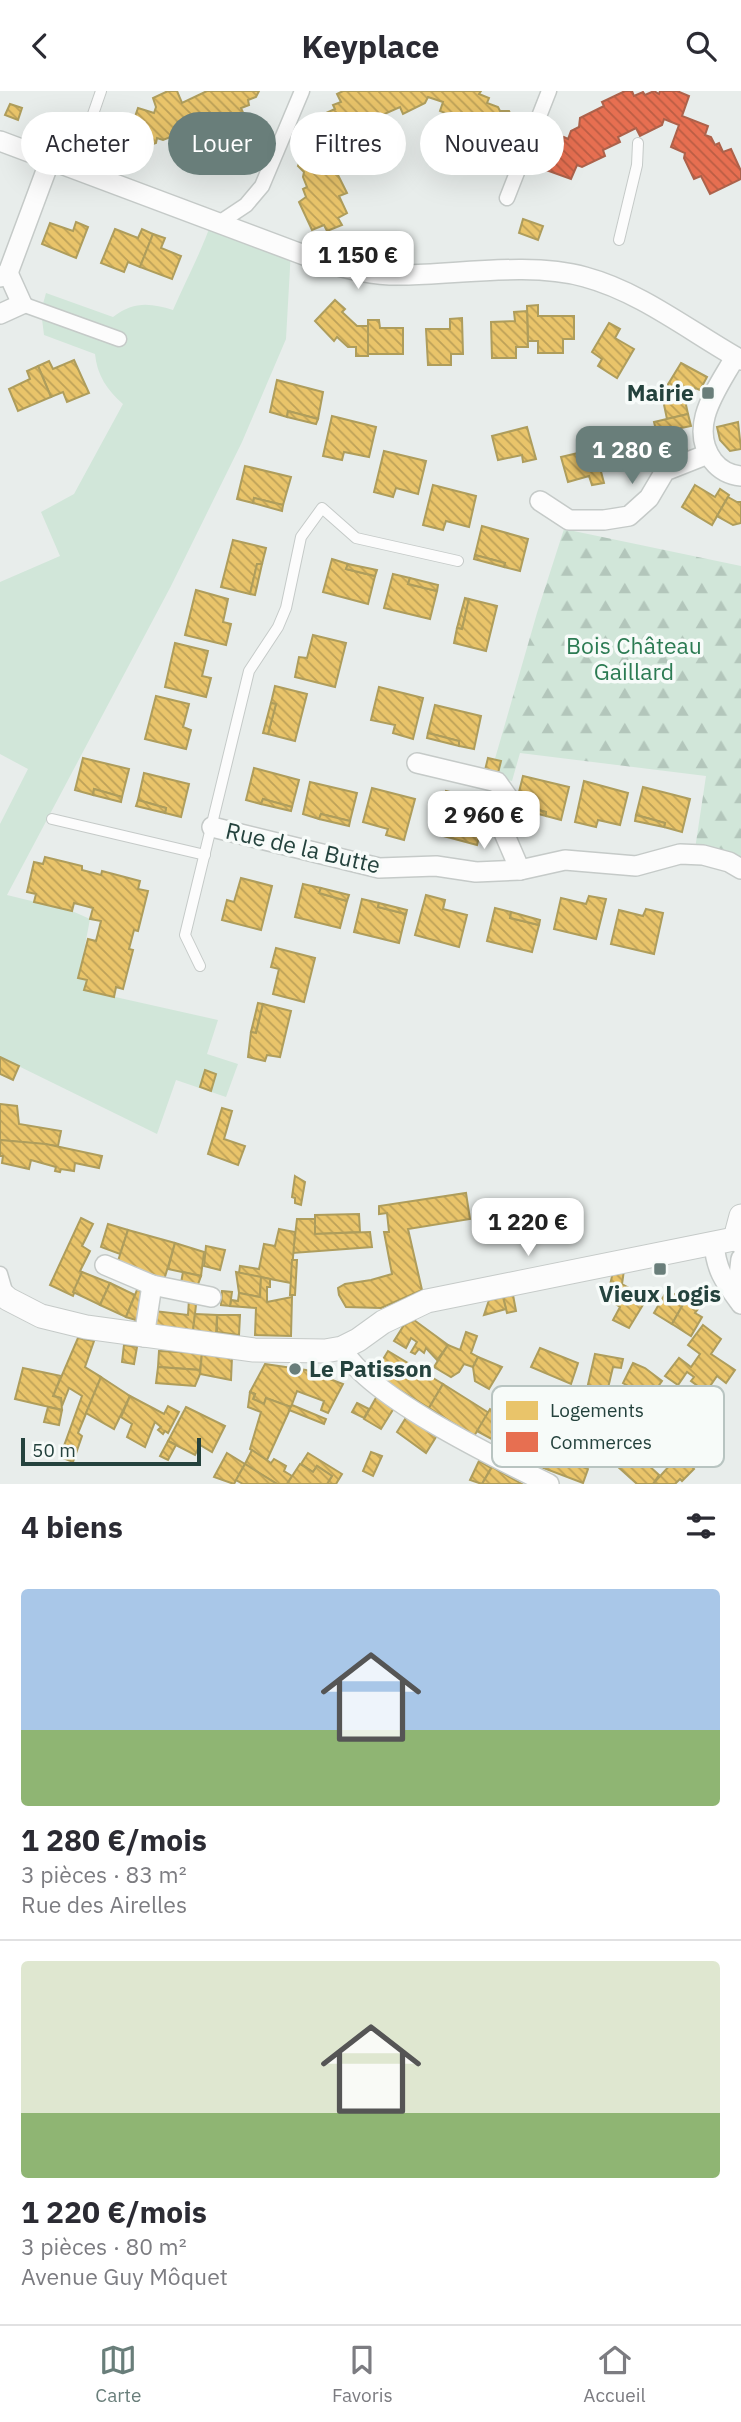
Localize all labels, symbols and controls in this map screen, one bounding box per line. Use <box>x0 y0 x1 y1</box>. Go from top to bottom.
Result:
text: Keyplace <box>301 25 440 67</box>
icon: back <box>21 27 59 65</box>
icon: search <box>682 27 720 65</box>
chip: Acheter <box>21 112 154 175</box>
chip: Louer <box>168 112 276 175</box>
chip: Filtres <box>290 112 406 175</box>
chip: Nouveau <box>420 112 564 175</box>
pin: 1 150 € <box>293 231 423 291</box>
text: 1 150 € <box>318 239 398 269</box>
place label: Mairie <box>627 377 694 407</box>
marker: Mairie <box>700 385 716 401</box>
pin: 1 280 € <box>567 427 697 486</box>
text: 1 280 € <box>592 434 672 464</box>
park label: Bois Château Gaillard <box>566 630 702 686</box>
pin: 2 960 € <box>419 791 549 851</box>
text: 2 960 € <box>444 799 524 829</box>
street label: Rue de la Butte <box>223 815 383 879</box>
pin: 1 220 € <box>463 1199 593 1258</box>
text: 1 220 € <box>488 1206 568 1236</box>
marker: Vieux Logis <box>652 1261 668 1277</box>
place label: Vieux Logis <box>599 1278 721 1308</box>
place label: Le Patisson <box>309 1353 432 1383</box>
marker: Le Patisson <box>287 1361 303 1377</box>
legend <box>492 1386 724 1467</box>
text: Logements <box>550 1398 644 1422</box>
text: Commerces <box>550 1430 652 1454</box>
scale bar <box>21 1435 201 1467</box>
text: 50 m <box>32 1438 76 1462</box>
text: 4 biens <box>21 1507 123 1546</box>
icon: filters <box>682 1507 720 1545</box>
icon: home <box>308 1634 434 1760</box>
text: 1 280 €/mois <box>21 1820 207 1859</box>
text: 3 pièces · 83 m² <box>21 1859 187 1889</box>
text: Rue des Airelles <box>21 1889 187 1919</box>
icon: home <box>308 2006 434 2132</box>
text: 1 220 €/mois <box>21 2192 207 2231</box>
text: 3 pièces · 80 m² <box>21 2231 187 2261</box>
text: Avenue Guy Môquet <box>21 2261 228 2291</box>
tab: Carte <box>95 2341 141 2407</box>
tab: Favoris <box>332 2341 393 2407</box>
tab: Accueil <box>583 2341 646 2407</box>

